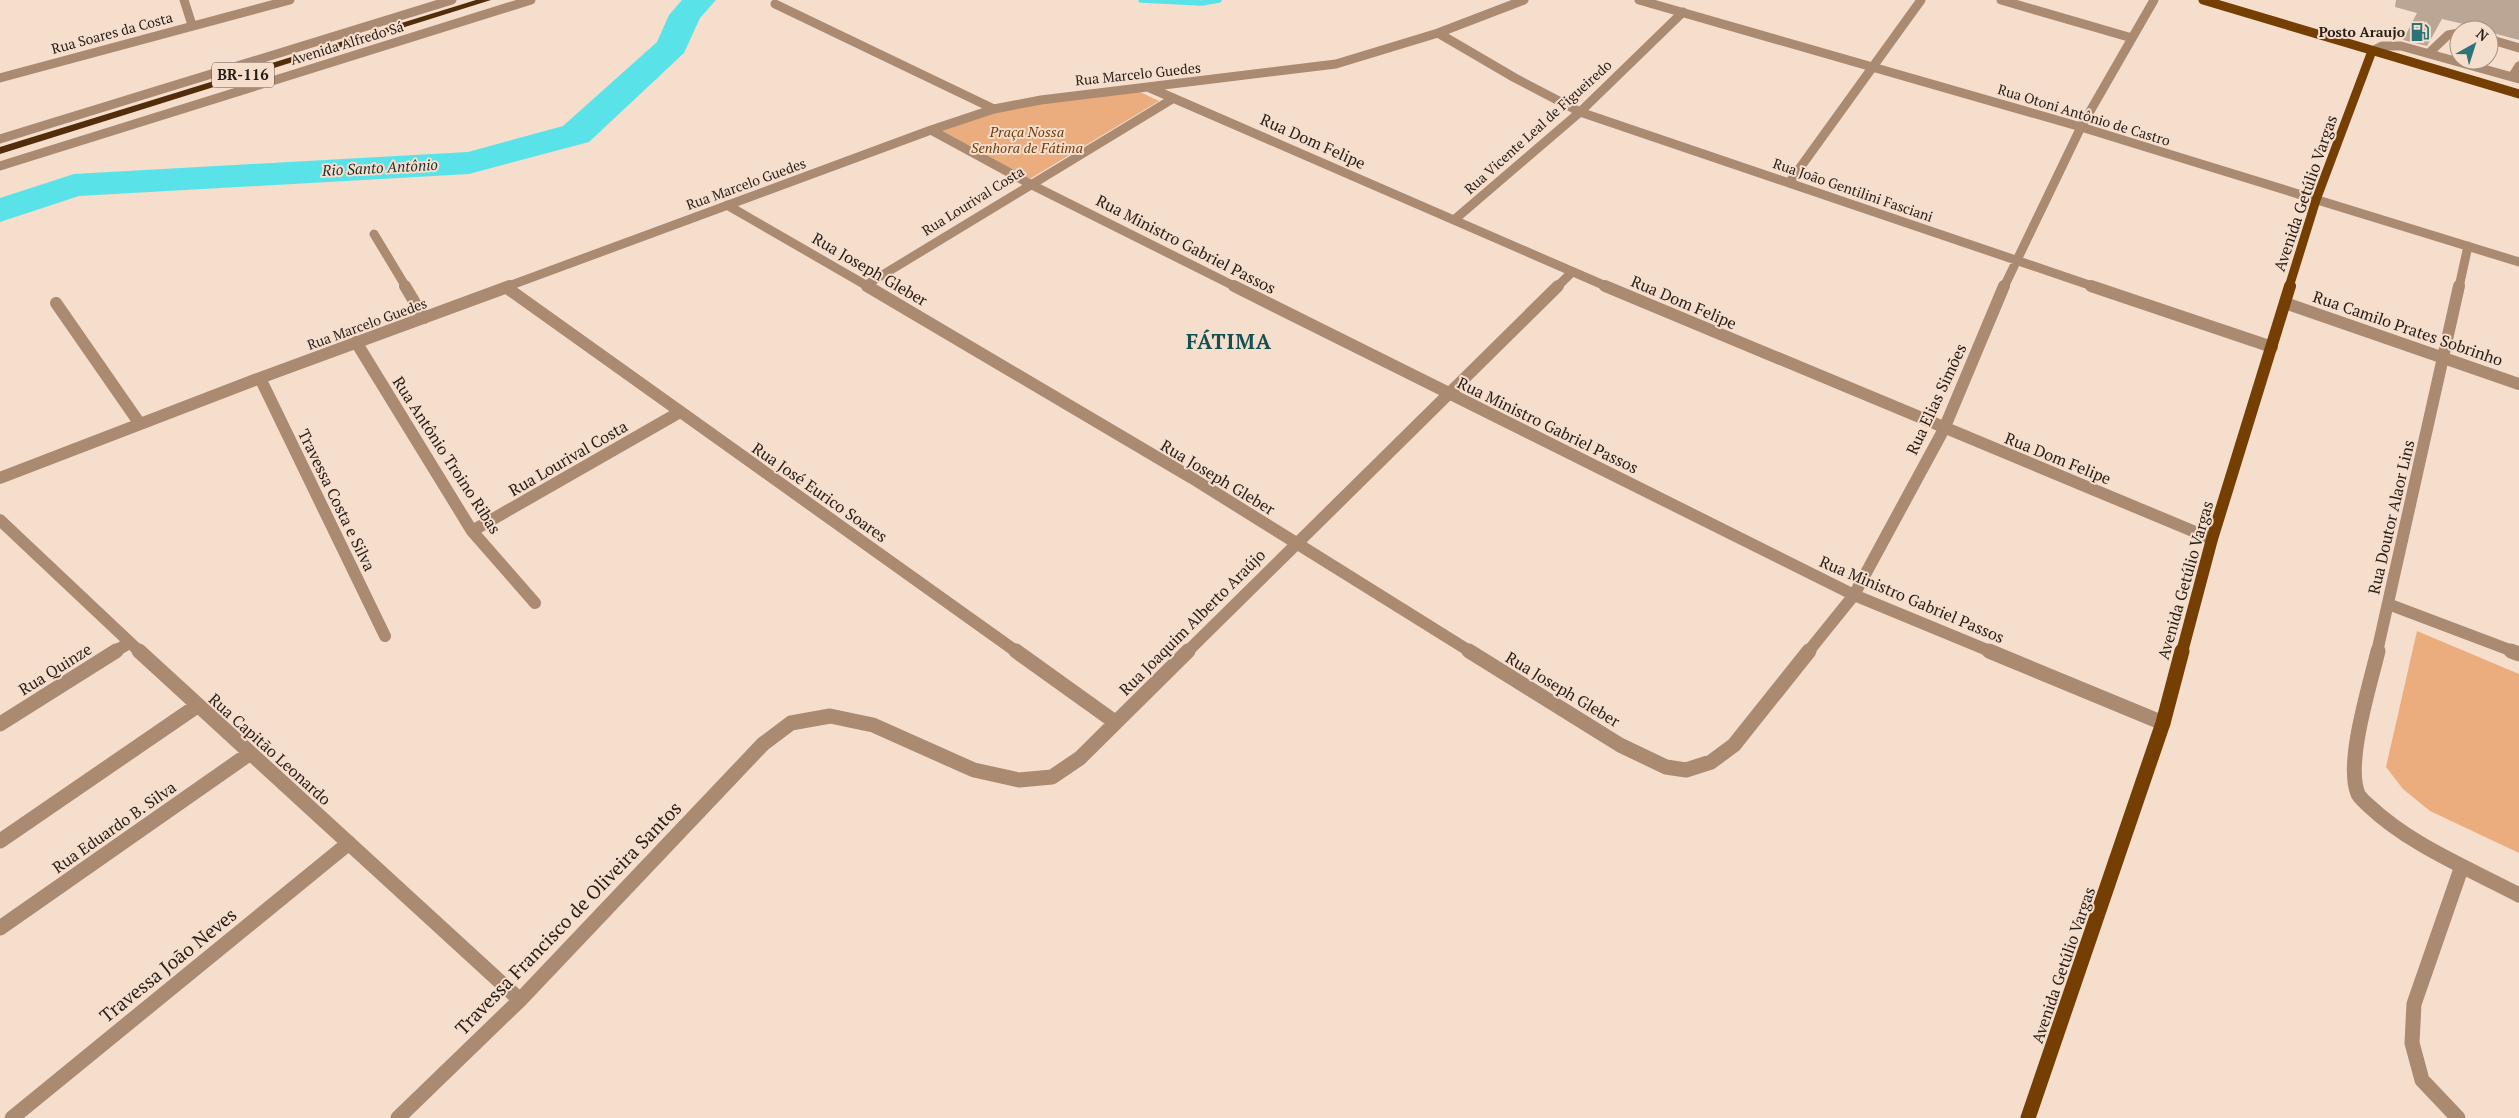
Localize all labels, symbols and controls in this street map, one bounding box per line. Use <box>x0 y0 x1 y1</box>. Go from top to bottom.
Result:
street label: Rua Soares da Costa <box>49 7 175 58</box>
street label: Avenida Alfredo Sá <box>288 16 406 69</box>
north arrow <box>2449 20 2499 70</box>
fuel station icon: Posto Araujo <box>2409 21 2431 43</box>
place label: Posto Araujo <box>2319 22 2405 41</box>
text: N <box>2472 24 2493 45</box>
street label: Rua Vicente Leal de Figueiredo <box>1460 55 1616 198</box>
street label: Rua Marcelo Guedes <box>1074 57 1202 90</box>
road number: BR-116 <box>212 62 274 88</box>
street label: Rua Otoni Antônio de Castro <box>1996 79 2173 150</box>
street label: Rua Dom Felipe <box>1257 108 1369 174</box>
street label: Avenida Getúlio Vargas <box>2268 112 2342 274</box>
park label: Praça Nossa Senhora de Fátima <box>971 122 1083 157</box>
street label: Rua Marcelo Guedes <box>683 153 808 214</box>
street label: Rua João Gentilini Fasciani <box>1771 153 1936 226</box>
water label: Rio Santo Antônio <box>321 154 439 180</box>
street label: Rua Lourival Costa <box>918 162 1027 240</box>
street label: Rua Ministro Gabriel Passos <box>1092 189 1280 299</box>
street label: Rua Joseph Gleber <box>808 227 932 311</box>
street label: Rua Dom Felipe <box>1628 270 1740 334</box>
street label: Rua Camilo Prates Sobrinho <box>2310 285 2506 371</box>
street label: Rua Marcelo Guedes <box>304 293 429 354</box>
district label: FÁTIMA <box>1186 327 1272 355</box>
street label: Rua Elias Simões <box>1901 340 1971 458</box>
street label: Rua Antônio Troino Ribas <box>388 372 506 538</box>
street label: Rua Ministro Gabriel Passos <box>1454 372 1642 479</box>
street label: Rua Lourival Costa <box>505 415 631 501</box>
street label: Travessa Costa e Silva <box>293 425 381 575</box>
street label: Rua Dom Felipe <box>2002 427 2114 489</box>
street label: Rua Joseph Gleber <box>1157 434 1280 520</box>
street label: Rua José Eurico Soares <box>748 437 892 547</box>
street label: Rua Doutor Alaor Lins <box>2363 438 2419 596</box>
street label: Avenida Getúlio Vargas <box>2152 498 2218 662</box>
street label: Rua Joaquim Alberto Araújo <box>1114 544 1270 700</box>
street label: Rua Ministro Gabriel Passos <box>1816 550 2008 648</box>
street label: Rua Quinze <box>14 638 96 700</box>
street label: Rua Joseph Gleber <box>1502 646 1625 732</box>
street label: Rua Capitão Leonardo <box>204 688 336 810</box>
street label: Rua Eduardo B. Silva <box>48 776 180 878</box>
street label: Travessa Francisco de Oliveira Santos <box>449 795 686 1040</box>
street label: Avenida Getúlio Vargas <box>2026 884 2100 1046</box>
street label: Travessa João Neves <box>94 902 241 1028</box>

